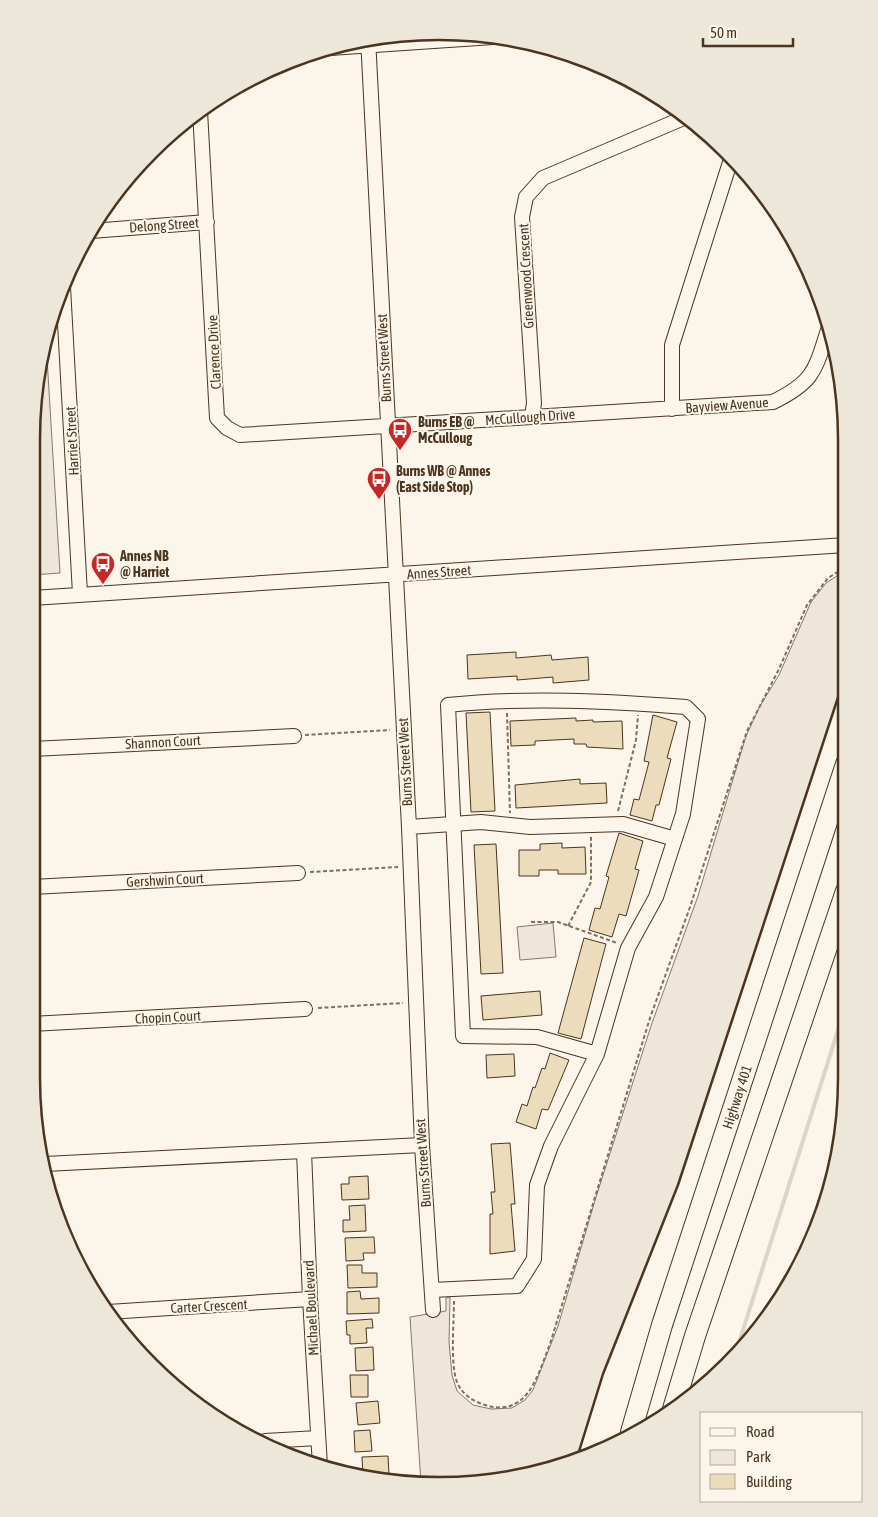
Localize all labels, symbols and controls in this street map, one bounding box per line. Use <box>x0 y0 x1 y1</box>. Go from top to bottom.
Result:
scale bar <box>703 15 793 47</box>
text: 50 m <box>710 24 737 41</box>
street label: Delong Street <box>129 215 199 235</box>
street label: Greenwood Crescent <box>515 223 537 329</box>
street label: Burns Street West <box>374 313 394 403</box>
street label: Clarence Drive <box>204 314 224 390</box>
street label: Bayview Avenue <box>685 394 769 416</box>
street label: Harriet Street <box>62 406 82 476</box>
street label: McCullough Drive <box>484 406 576 428</box>
place label: Burns EB @ McCulloug <box>418 414 475 446</box>
bus stop icon: Burns EB @ McCulloug <box>387 417 413 451</box>
place label: Burns WB @ Annes (East Side Stop) <box>396 463 491 495</box>
bus stop icon: Burns WB @ Annes (East Side Stop) <box>366 466 392 500</box>
place label: Annes NB @ Harriet <box>119 548 169 580</box>
bus stop icon: Annes NB @ Harriet <box>90 551 116 585</box>
street label: Annes Street <box>406 562 472 582</box>
street label: Burns Street West <box>395 717 415 807</box>
street label: Shannon Court <box>125 732 201 752</box>
street label: Gershwin Court <box>126 870 204 890</box>
street label: Chopin Court <box>135 1007 201 1027</box>
street label: Highway 401 <box>719 1063 755 1131</box>
street label: Burns Street West <box>412 1118 434 1208</box>
street label: Michael Boulevard <box>301 1260 321 1356</box>
street label: Carter Crescent <box>170 1296 248 1316</box>
legend <box>700 1412 863 1502</box>
text: Road <box>746 1423 775 1440</box>
text: Park <box>746 1448 771 1465</box>
text: Building <box>746 1473 792 1490</box>

